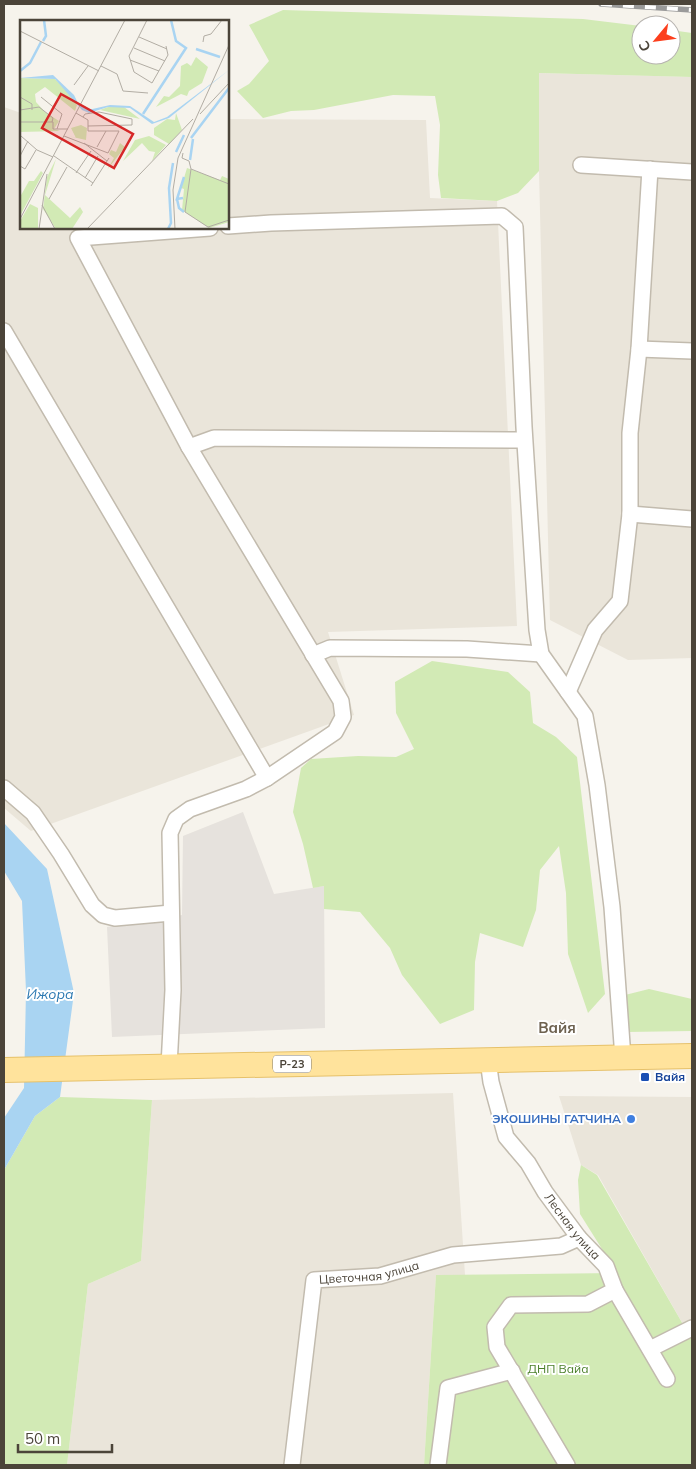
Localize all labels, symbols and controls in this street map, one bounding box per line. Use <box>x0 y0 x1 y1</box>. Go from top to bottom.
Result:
north arrow <box>631 15 681 65</box>
inset map <box>20 20 229 229</box>
text: С <box>634 38 655 55</box>
water label: Ижора <box>27 985 74 1003</box>
district label: Вайя <box>538 1018 576 1037</box>
road number: Р-23 <box>273 1056 311 1072</box>
place label: Вайя <box>655 1069 685 1084</box>
marker: Вайя <box>639 1071 651 1083</box>
place label: ЭКОШИНЫ ГАТЧИНА <box>492 1111 621 1126</box>
marker: ЭКОШИНЫ ГАТЧИНА <box>625 1113 637 1125</box>
street label: Лесная улица <box>541 1190 604 1263</box>
street label: Цветочная улица <box>318 1257 421 1287</box>
park label: ДНП Вайа <box>527 1361 589 1376</box>
scale bar <box>18 1422 111 1454</box>
text: 50 m <box>25 1429 60 1448</box>

